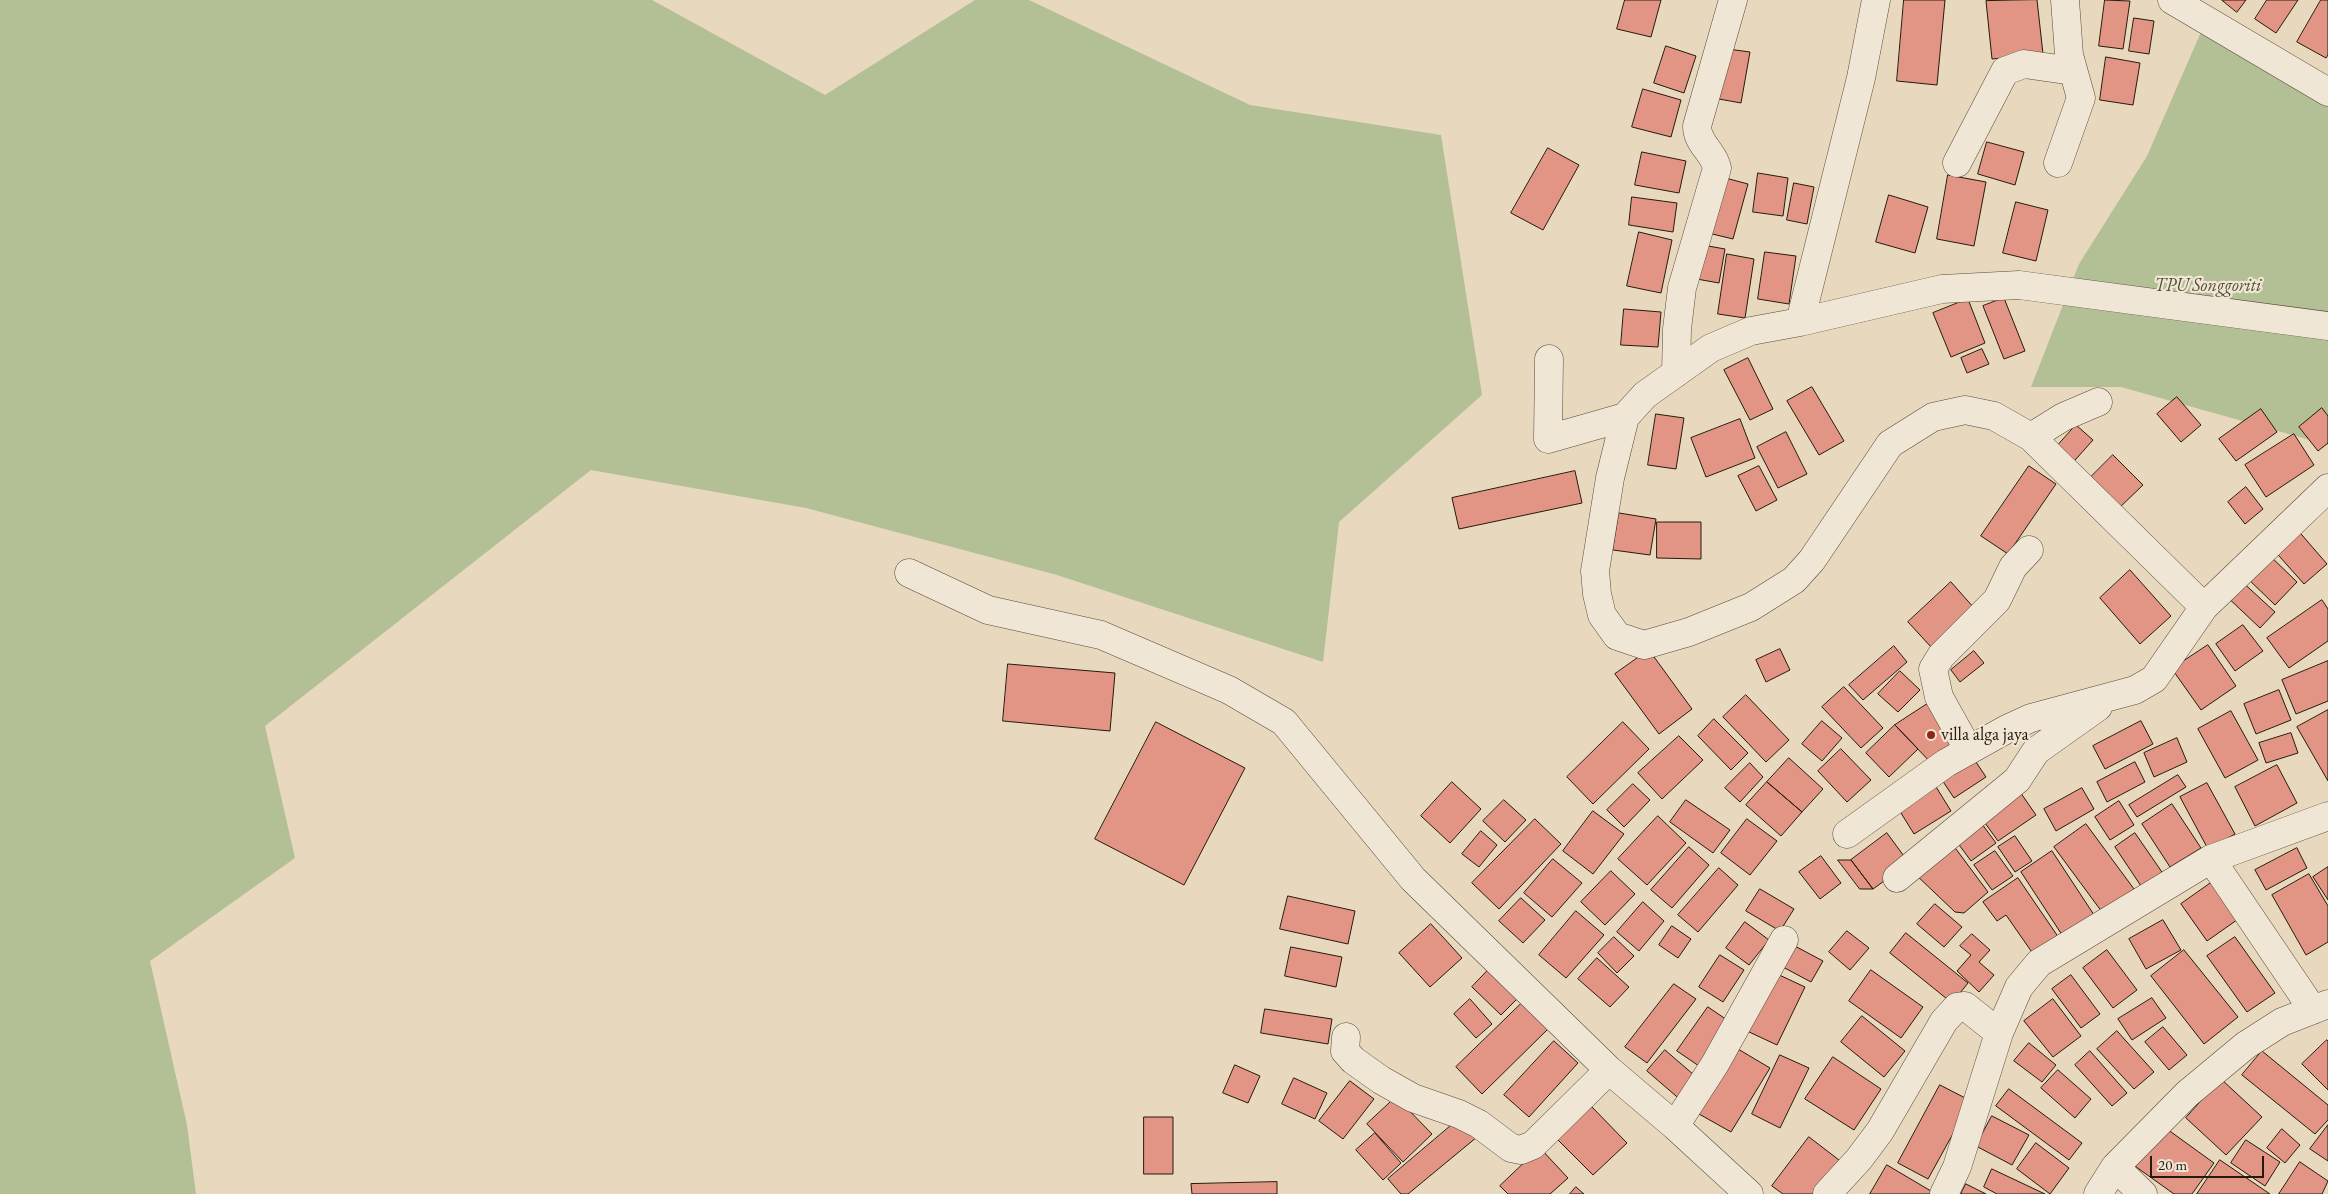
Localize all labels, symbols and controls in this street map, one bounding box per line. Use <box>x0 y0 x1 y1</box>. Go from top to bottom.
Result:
park label: TPU Songgoriti <box>2155 275 2261 297</box>
place label: villa alga jaya <box>1941 724 2029 746</box>
marker: villa alga jaya <box>1925 729 1937 741</box>
scale bar <box>2153 1146 2267 1178</box>
text: 20 m <box>2158 1155 2187 1174</box>

